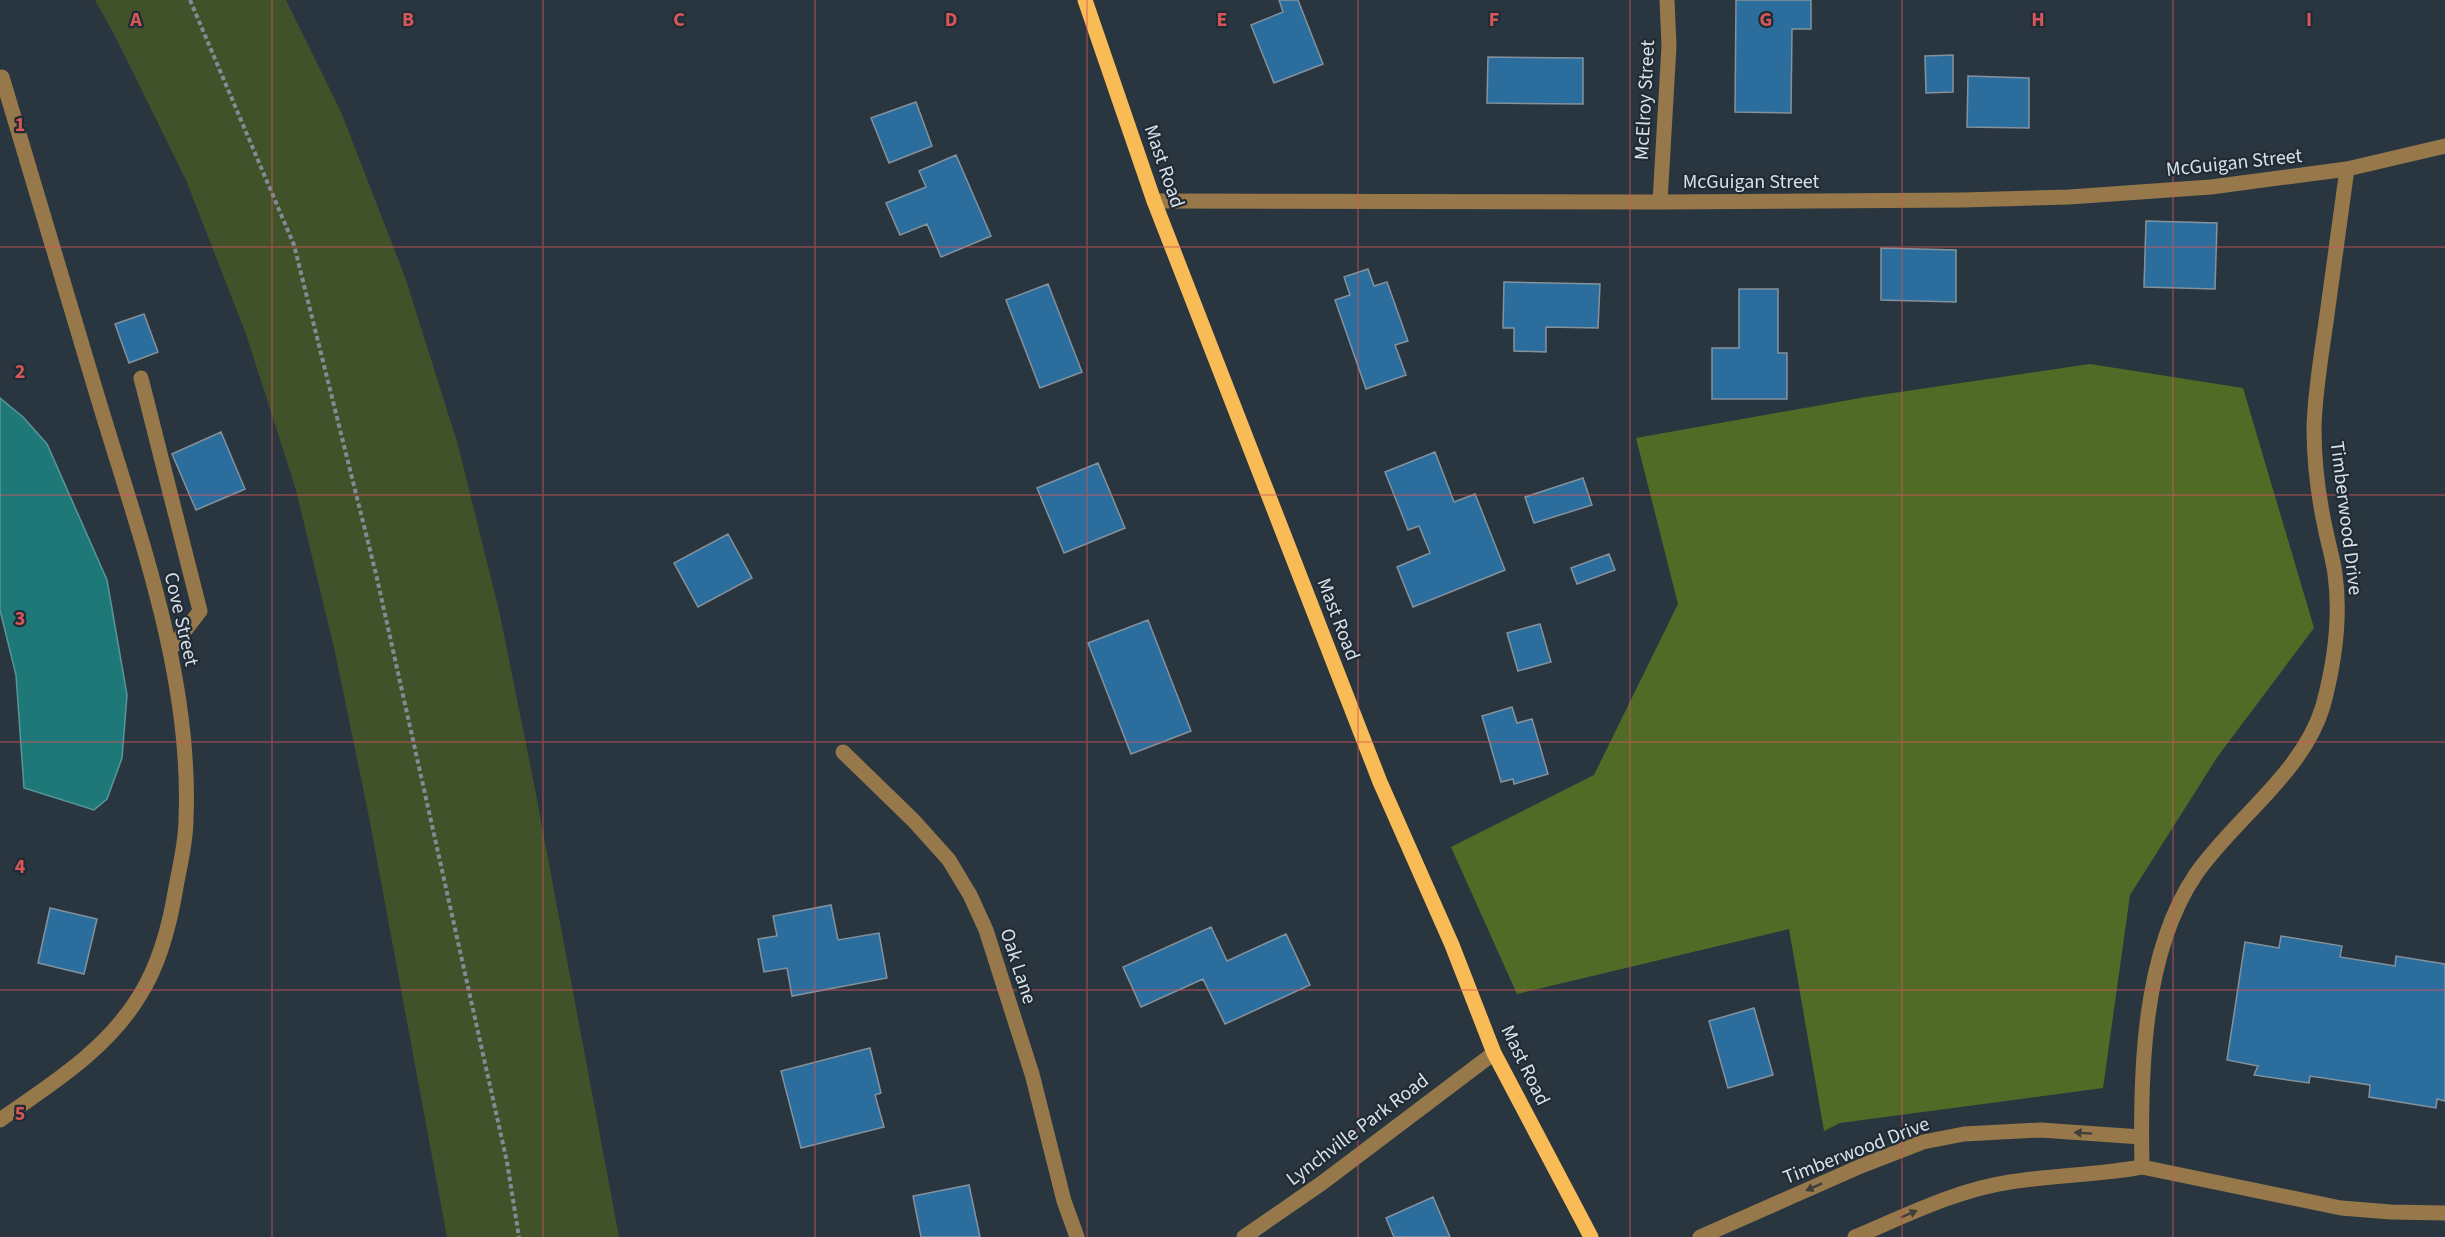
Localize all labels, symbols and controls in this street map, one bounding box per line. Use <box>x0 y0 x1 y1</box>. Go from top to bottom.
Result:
text: A <box>129 6 142 34</box>
text: B <box>402 6 414 34</box>
text: C <box>673 6 685 34</box>
text: D <box>945 6 957 34</box>
text: E <box>1217 6 1227 34</box>
text: F <box>1489 6 1499 34</box>
text: G <box>1760 6 1772 34</box>
text: H <box>2031 6 2045 34</box>
text: I <box>2306 6 2312 34</box>
street label: McElroy Street <box>1628 39 1662 161</box>
text: 1 <box>15 111 25 139</box>
street label: Mast Road <box>1137 121 1191 212</box>
street label: McGuigan Street <box>2165 142 2304 184</box>
street label: McGuigan Street <box>1683 168 1820 196</box>
text: 2 <box>15 358 25 386</box>
street label: Timberwood Drive <box>2323 440 2369 597</box>
street label: Cove Street <box>157 570 205 669</box>
street label: Mast Road <box>1310 574 1367 665</box>
text: 3 <box>15 605 25 633</box>
text: 4 <box>15 853 26 881</box>
street label: Oak Lane <box>993 925 1043 1008</box>
street label: Mast Road <box>1494 1021 1557 1110</box>
street label: Lynchville Park Road <box>1280 1067 1435 1193</box>
text: 5 <box>15 1100 25 1128</box>
street label: Timberwood Drive <box>1779 1110 1934 1192</box>
one-way arrow <box>2074 1128 2093 1138</box>
one-way arrow <box>1805 1182 1823 1192</box>
one-way arrow <box>1900 1209 1918 1219</box>

